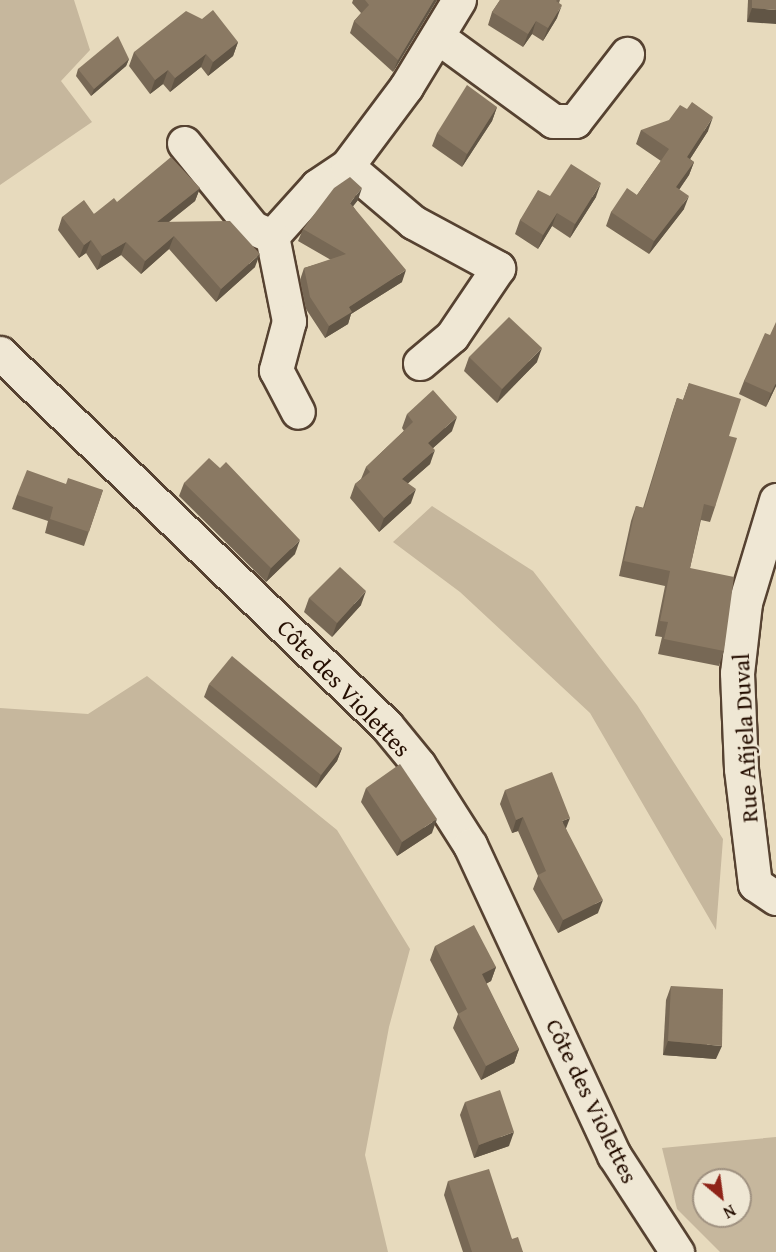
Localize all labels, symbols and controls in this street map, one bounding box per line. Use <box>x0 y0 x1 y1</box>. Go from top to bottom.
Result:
street label: Côte des Violettes <box>271 613 417 763</box>
street label: Rue Añjela Duval <box>726 653 764 823</box>
street label: Côte des Violettes <box>540 1014 644 1188</box>
north arrow <box>692 1168 752 1228</box>
text: N <box>719 1199 740 1225</box>

